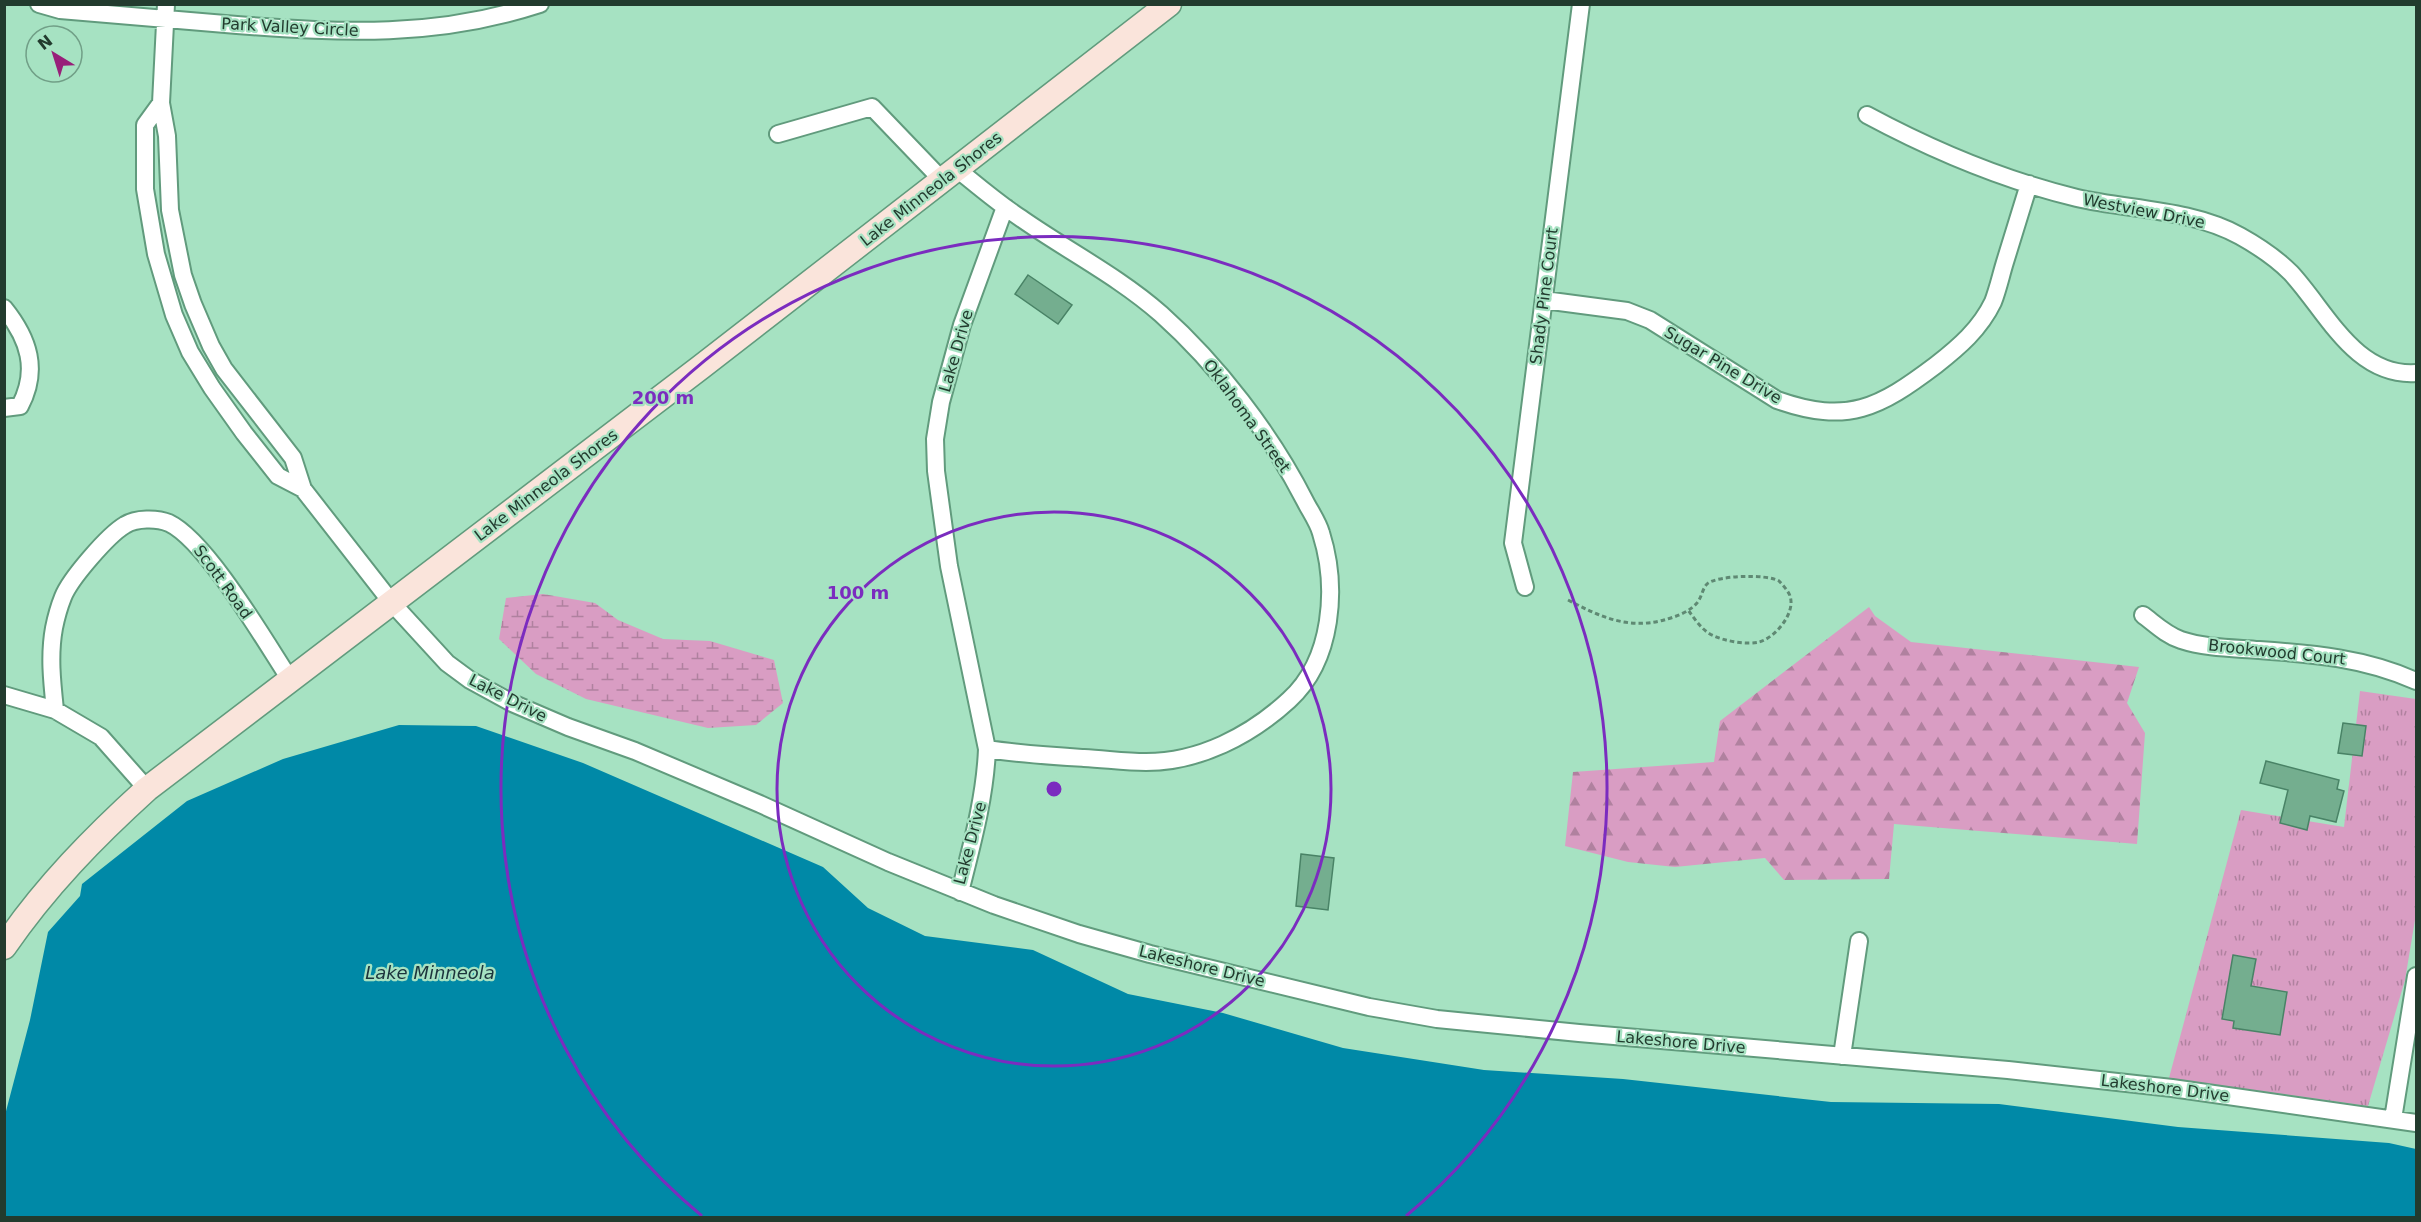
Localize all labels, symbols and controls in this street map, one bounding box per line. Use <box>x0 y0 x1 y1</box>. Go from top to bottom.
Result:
street label: Park Valley Circle <box>221 14 359 40</box>
north arrow <box>24 24 84 84</box>
text: N <box>34 31 56 54</box>
street label: Lake Minneola Shores <box>856 128 1006 250</box>
street label: Westview Drive <box>2081 190 2207 232</box>
street label: Shady Pine Court <box>1526 227 1562 365</box>
street label: Lake Drive <box>935 308 977 394</box>
street label: Sugar Pine Drive <box>1661 323 1785 407</box>
street label: Oklahoma Street <box>1200 356 1294 476</box>
text: 200 m <box>632 387 694 408</box>
street label: Lake Minneola Shores <box>471 425 621 545</box>
street label: Scott Road <box>190 541 256 623</box>
text: 100 m <box>827 582 889 603</box>
street label: Brookwood Court <box>2207 635 2347 669</box>
street label: Lake Drive <box>466 670 550 726</box>
centre of rings <box>1044 779 1064 799</box>
street label: Lake Drive <box>950 799 990 887</box>
street label: Lakeshore Drive <box>1137 941 1267 991</box>
water label: Lake Minneola <box>365 962 495 983</box>
street label: Lakeshore Drive <box>1616 1027 1746 1057</box>
street label: Lakeshore Drive <box>2100 1071 2230 1105</box>

